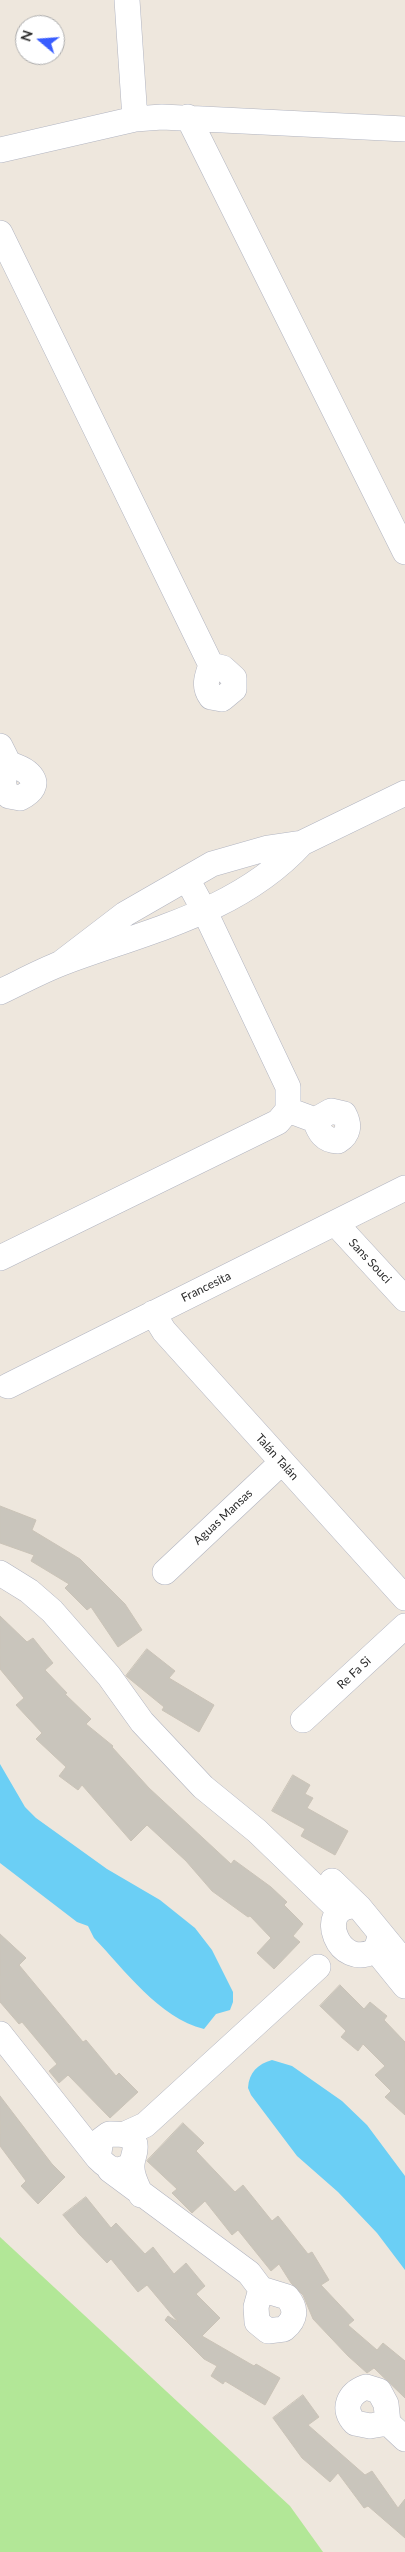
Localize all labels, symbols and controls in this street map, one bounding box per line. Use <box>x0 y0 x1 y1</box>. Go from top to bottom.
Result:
north arrow <box>15 15 65 65</box>
text: N <box>16 28 36 43</box>
street label: Sans Souci <box>346 1236 394 1286</box>
street label: Francesita <box>179 1269 233 1305</box>
street label: Talán Talán <box>252 1431 302 1483</box>
street label: Aguas Mansas <box>191 1486 255 1548</box>
street label: Re Fa Si <box>334 1654 374 1692</box>

